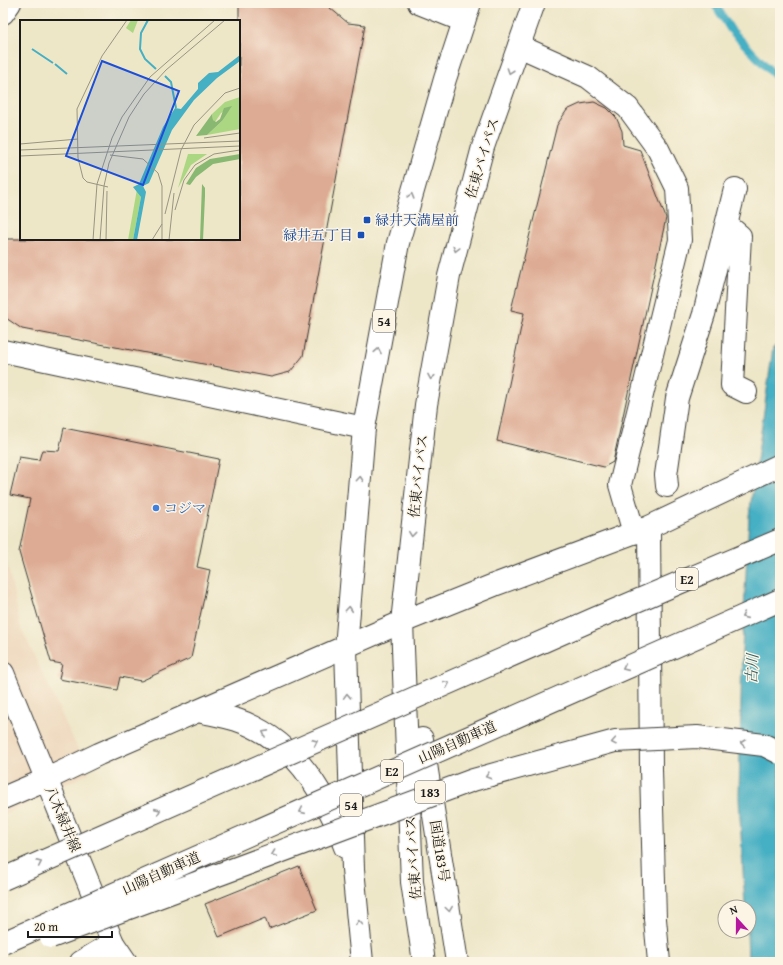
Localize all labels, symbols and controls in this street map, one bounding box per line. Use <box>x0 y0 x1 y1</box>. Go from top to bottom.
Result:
inset map <box>20 20 240 240</box>
one-way arrow <box>506 68 515 75</box>
street label: 佐東バイパス <box>460 115 504 201</box>
one-way arrow <box>406 193 415 200</box>
place label: 緑井天満屋前 <box>375 210 459 230</box>
marker: 緑井天満屋前 <box>362 215 372 225</box>
place label: 緑井五丁目 <box>283 225 353 245</box>
marker: 緑井五丁目 <box>356 230 366 240</box>
one-way arrow <box>452 245 461 252</box>
road number: 54 <box>373 310 395 332</box>
one-way arrow <box>373 347 382 354</box>
one-way arrow <box>427 374 436 380</box>
street label: 佐東バイパス <box>404 433 432 519</box>
one-way arrow <box>355 476 364 482</box>
place label: コジマ <box>164 498 206 518</box>
marker: コジマ <box>151 503 161 513</box>
one-way arrow <box>408 530 417 537</box>
road number: E2 <box>676 568 698 590</box>
one-way arrow <box>344 606 353 612</box>
one-way arrow <box>741 611 748 619</box>
water label: 古川 <box>740 651 763 685</box>
one-way arrow <box>622 663 630 671</box>
one-way arrow <box>443 680 450 688</box>
one-way arrow <box>343 693 352 699</box>
street label: 山陽自動車道 <box>415 716 499 768</box>
one-way arrow <box>262 731 269 738</box>
one-way arrow <box>610 737 617 745</box>
one-way arrow <box>312 738 319 746</box>
one-way arrow <box>740 738 746 747</box>
road number: E2 <box>381 760 403 782</box>
one-way arrow <box>485 771 492 780</box>
road number: 183 <box>415 781 445 803</box>
street label: 八木緑井線 <box>40 783 86 855</box>
road number: 54 <box>340 794 362 816</box>
one-way arrow <box>298 806 306 814</box>
one-way arrow <box>153 808 161 816</box>
street label: 佐東バイパス <box>400 816 426 900</box>
street label: 国道183号 <box>425 819 455 883</box>
street label: 山陽自動車道 <box>119 847 203 899</box>
one-way arrow <box>271 849 278 857</box>
one-way arrow <box>34 860 42 868</box>
north arrow <box>717 899 757 939</box>
text: N <box>727 901 740 918</box>
one-way arrow <box>444 906 453 912</box>
scale bar <box>28 913 112 939</box>
text: 20 m <box>34 918 58 935</box>
one-way arrow <box>354 920 363 926</box>

